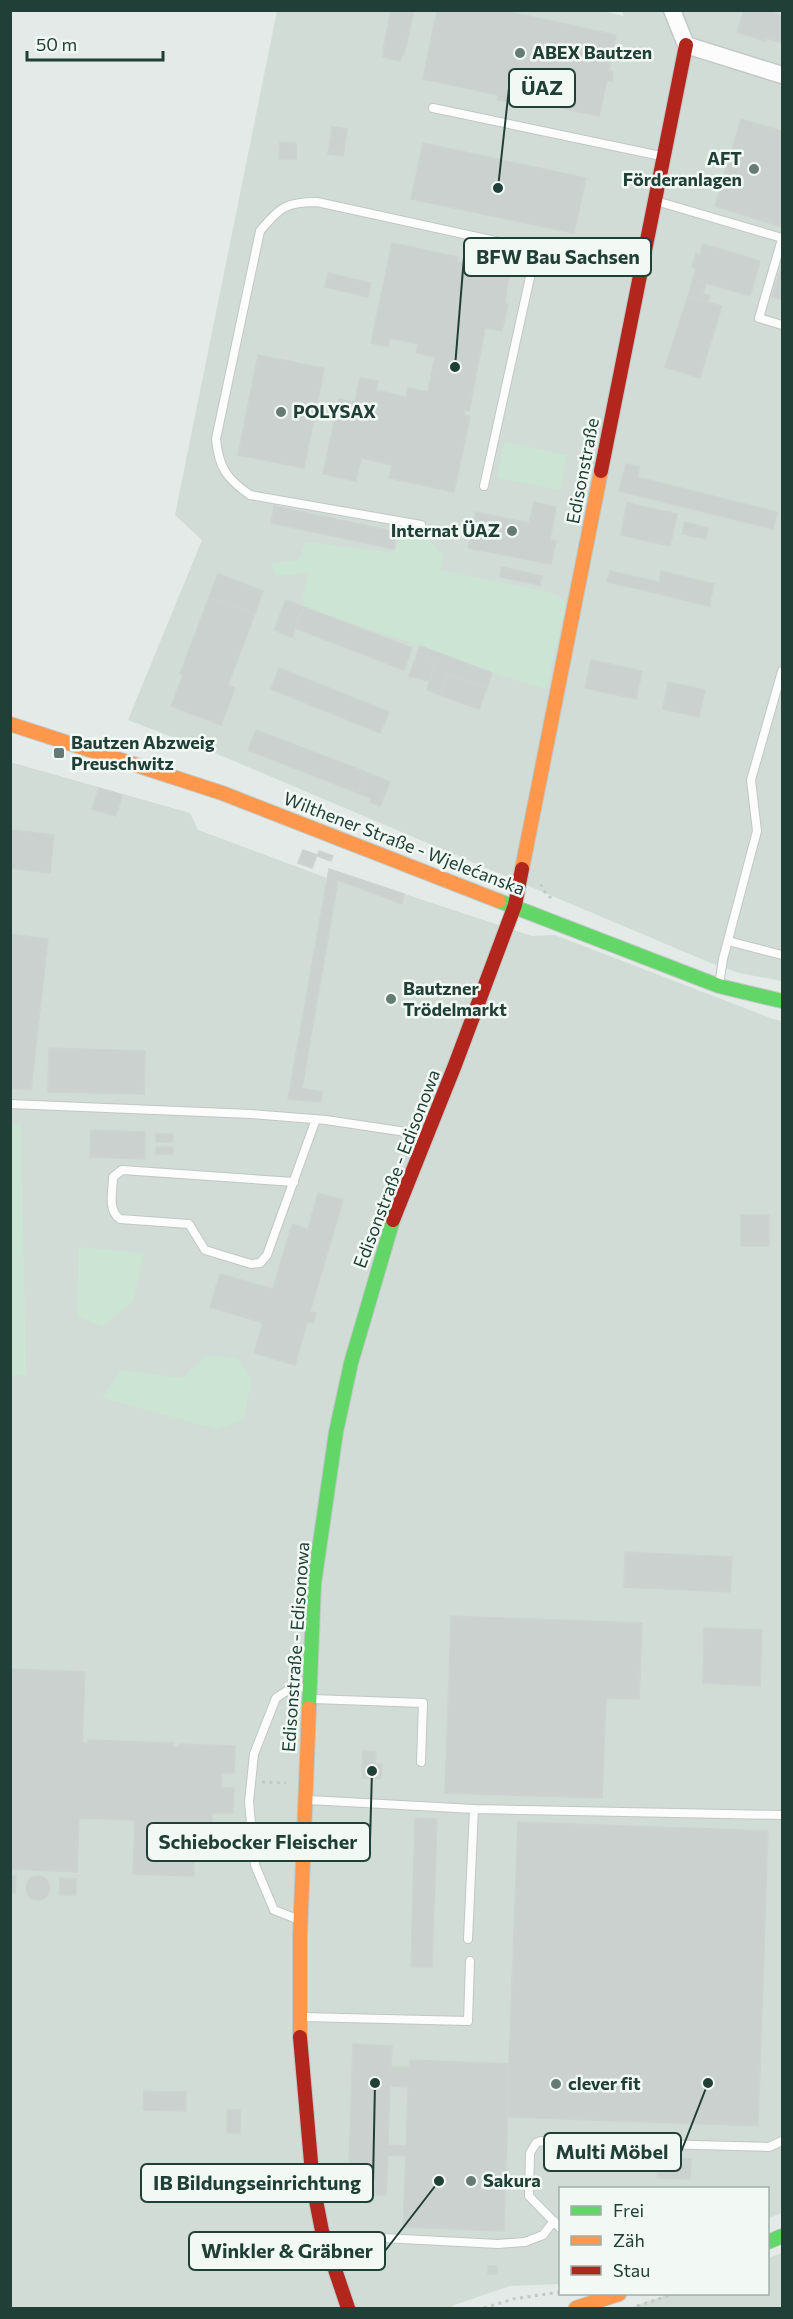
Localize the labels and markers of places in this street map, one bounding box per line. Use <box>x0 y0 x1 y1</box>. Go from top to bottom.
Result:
place label: ABEX Bautzen <box>532 41 652 63</box>
marker: ABEX Bautzen <box>513 46 527 60</box>
callout: ÜAZ <box>509 69 575 107</box>
place label: AFT Förderanlagen <box>623 147 742 190</box>
marker: AFT Förderanlagen <box>747 162 761 176</box>
callout: BFW Bau Sachsen <box>464 238 651 276</box>
place label: POLYSAX <box>293 400 376 422</box>
marker: POLYSAX <box>274 405 288 419</box>
place label: Internat ÜAZ <box>391 519 500 541</box>
marker: Internat ÜAZ <box>505 524 519 538</box>
place label: Bautzen Abzweig Preuschwitz <box>71 731 215 774</box>
marker: Bautzen Abzweig Preuschwitz <box>52 746 66 760</box>
place label: Bautzner Trödelmarkt <box>403 977 507 1020</box>
marker: Bautzner Trödelmarkt <box>384 992 398 1006</box>
callout: Schiebocker Fleischer <box>147 1823 370 1861</box>
place label: clever fit <box>568 2072 641 2094</box>
marker: clever fit <box>549 2077 563 2091</box>
callout: Multi Möbel <box>544 2133 681 2171</box>
callout: IB Bildungseinrichtung <box>141 2164 373 2202</box>
place label: Sakura <box>483 2169 541 2191</box>
marker: Sakura <box>464 2174 478 2188</box>
callout: Winkler & Gräbner <box>189 2232 385 2270</box>

